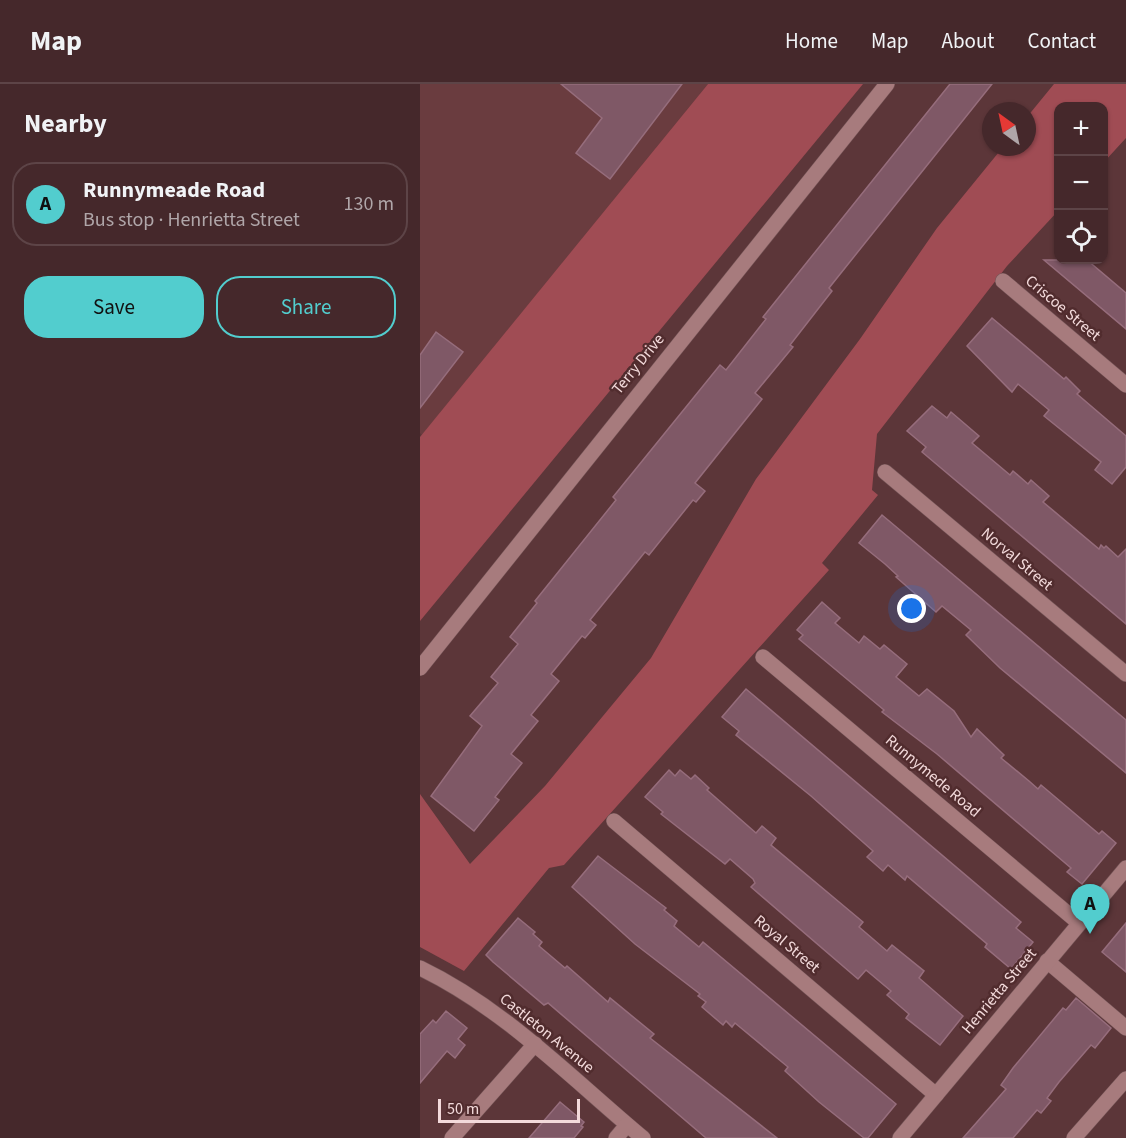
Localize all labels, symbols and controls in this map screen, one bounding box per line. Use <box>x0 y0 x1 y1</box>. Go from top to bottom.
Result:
text: Map <box>30 21 82 61</box>
text: Home <box>785 26 838 56</box>
text: Map <box>871 26 909 56</box>
text: About <box>942 26 994 56</box>
text: Contact <box>1027 26 1096 56</box>
north arrow <box>982 102 1036 156</box>
map controls <box>1054 102 1108 264</box>
button: + <box>1054 102 1108 156</box>
text: Nearby <box>24 105 107 142</box>
button: − <box>1054 156 1108 210</box>
text: Runnymeade Road <box>83 174 265 206</box>
text: A <box>40 190 51 218</box>
text: 130 m <box>344 190 394 218</box>
text: Bus stop · Henrietta Street <box>83 206 300 234</box>
button: locate <box>1054 210 1108 264</box>
street label: Criscoe Street <box>1021 270 1106 346</box>
button: Save <box>24 276 204 338</box>
button: Share <box>216 276 396 338</box>
street label: Terry Drive <box>607 329 669 399</box>
street label: Norval Street <box>976 522 1058 596</box>
your location <box>897 594 926 623</box>
street label: Runnymede Road <box>881 730 985 822</box>
pin: A <box>1070 884 1110 934</box>
street label: Royal Street <box>749 910 825 979</box>
street label: Henrietta Street <box>957 943 1042 1039</box>
street label: Castleton Avenue <box>495 988 599 1078</box>
scale bar <box>438 1096 580 1124</box>
text: 50 m <box>447 1098 479 1120</box>

